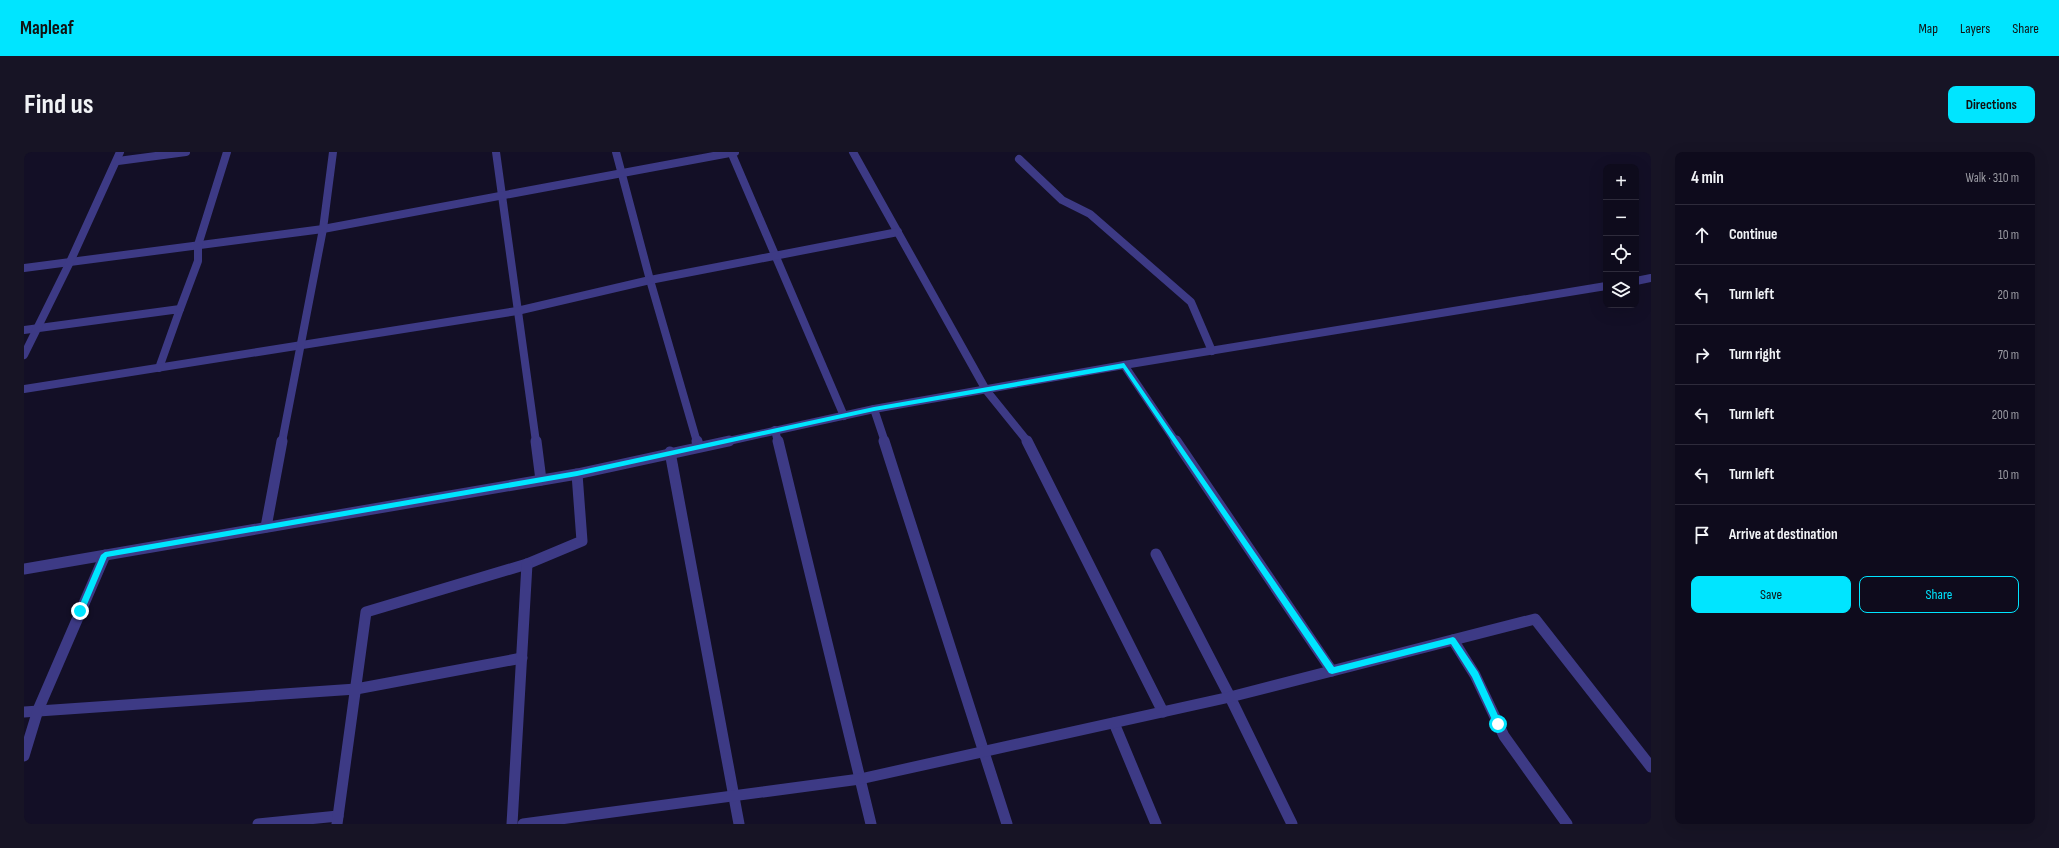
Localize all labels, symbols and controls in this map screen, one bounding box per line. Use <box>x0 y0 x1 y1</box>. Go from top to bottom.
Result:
text: Mapleaf <box>20 17 74 40</box>
text: Map <box>1918 20 1938 37</box>
text: Layers <box>1960 20 1990 37</box>
text: Share <box>2012 20 2039 37</box>
button: Directions <box>1948 86 2035 123</box>
text: Find us <box>24 88 93 121</box>
map controls <box>1603 164 1639 308</box>
button: + <box>1603 164 1639 200</box>
text: 4 min <box>1691 168 1724 188</box>
text: Walk · 310 m <box>1966 170 2019 186</box>
button: − <box>1603 200 1639 236</box>
icon: ahead <box>1691 224 1713 246</box>
text: Continue <box>1729 225 1778 244</box>
text: 10 m <box>1998 227 2019 243</box>
button: locate <box>1603 236 1639 272</box>
button: layers <box>1603 272 1639 308</box>
icon: left <box>1691 284 1713 306</box>
text: Turn left <box>1729 285 1774 304</box>
text: 20 m <box>1997 287 2019 303</box>
icon: right <box>1691 344 1713 366</box>
text: Turn right <box>1729 345 1781 364</box>
text: 70 m <box>1998 347 2019 363</box>
icon: left <box>1691 404 1713 426</box>
text: Turn left <box>1729 405 1774 424</box>
text: 200 m <box>1992 407 2019 423</box>
icon: left <box>1691 464 1713 486</box>
text: Turn left <box>1729 465 1774 484</box>
text: 10 m <box>1998 467 2019 483</box>
icon: arrive <box>1691 524 1713 546</box>
text: Arrive at destination <box>1729 525 1838 544</box>
button: Save <box>1691 576 1851 613</box>
button: Share <box>1859 576 2019 613</box>
route end <box>71 602 89 620</box>
route start <box>1489 715 1507 733</box>

